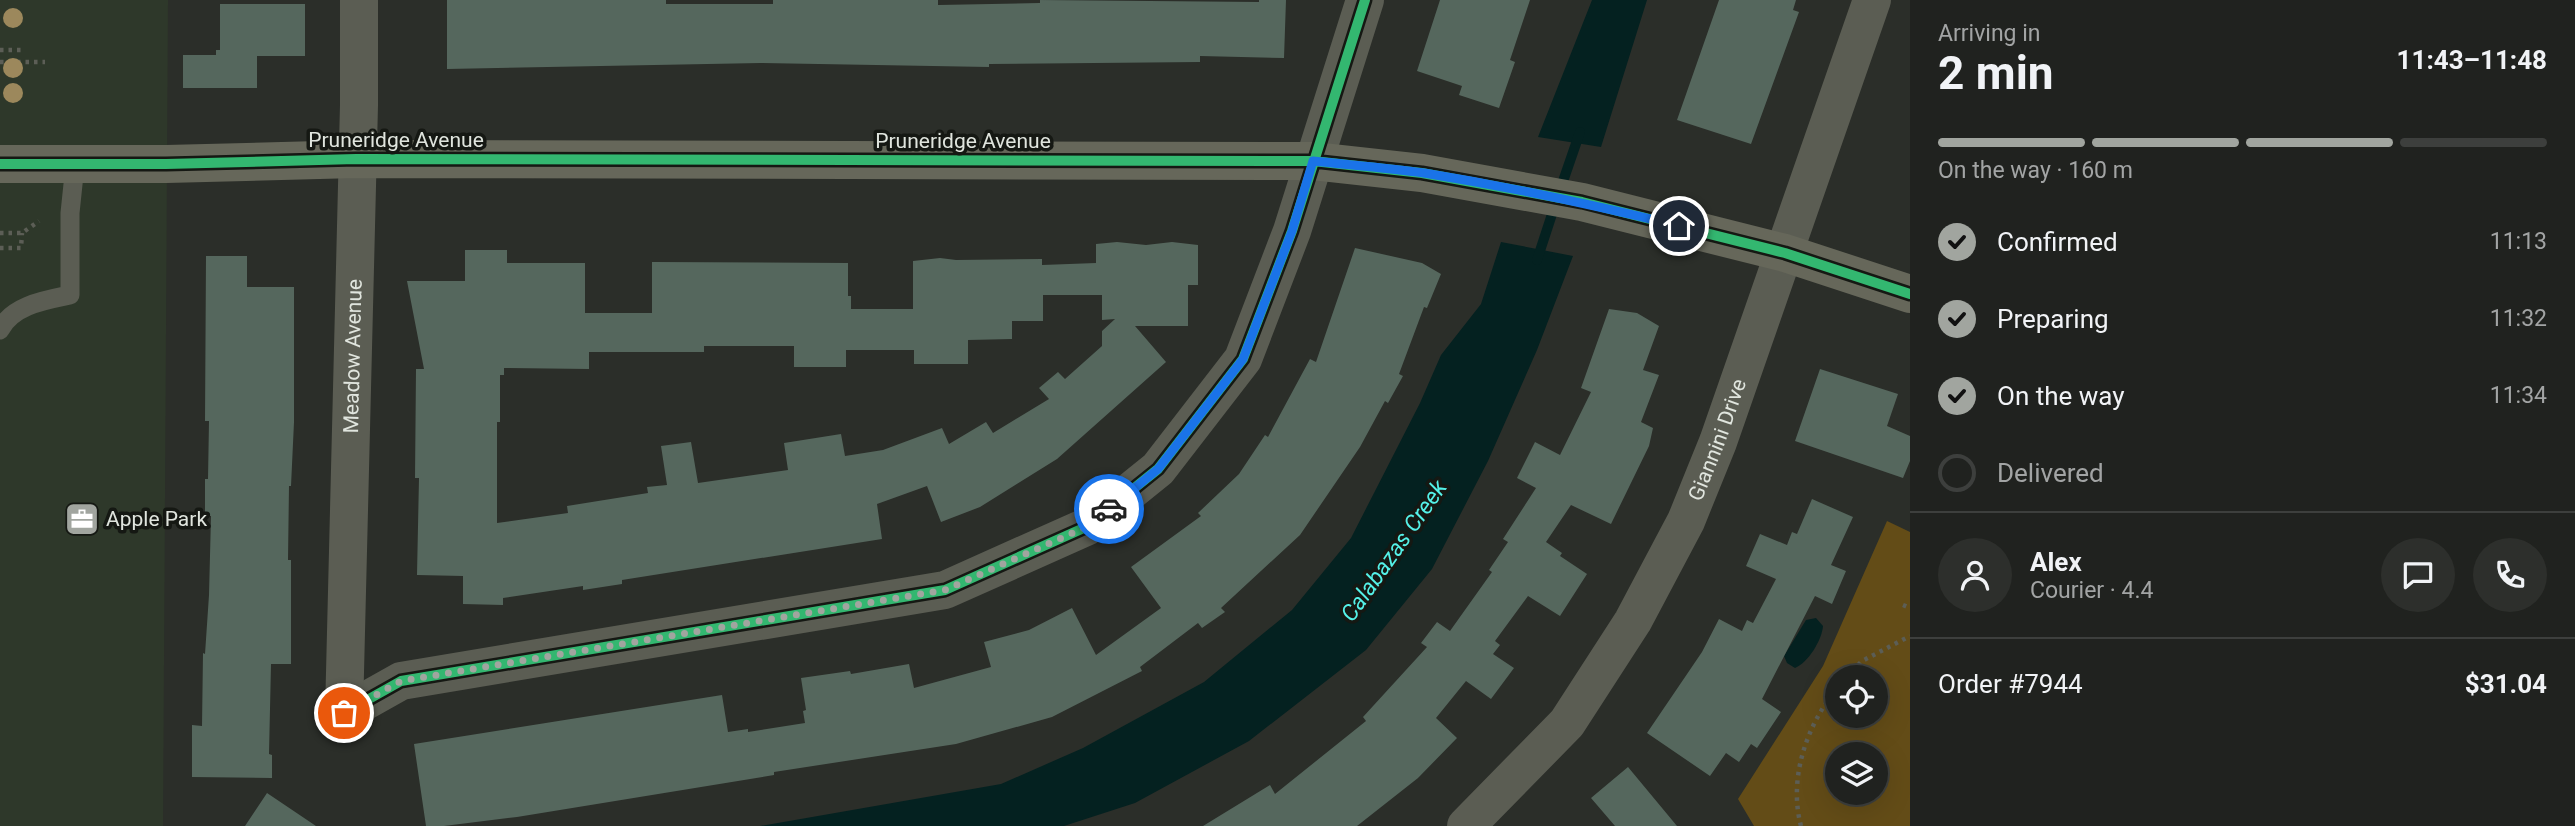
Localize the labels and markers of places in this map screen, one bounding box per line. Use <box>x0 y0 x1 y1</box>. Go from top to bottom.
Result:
pin <box>1649 196 1709 256</box>
office icon: Apple Park <box>63 500 101 538</box>
place label: Apple Park <box>106 507 207 531</box>
pin <box>314 683 374 743</box>

